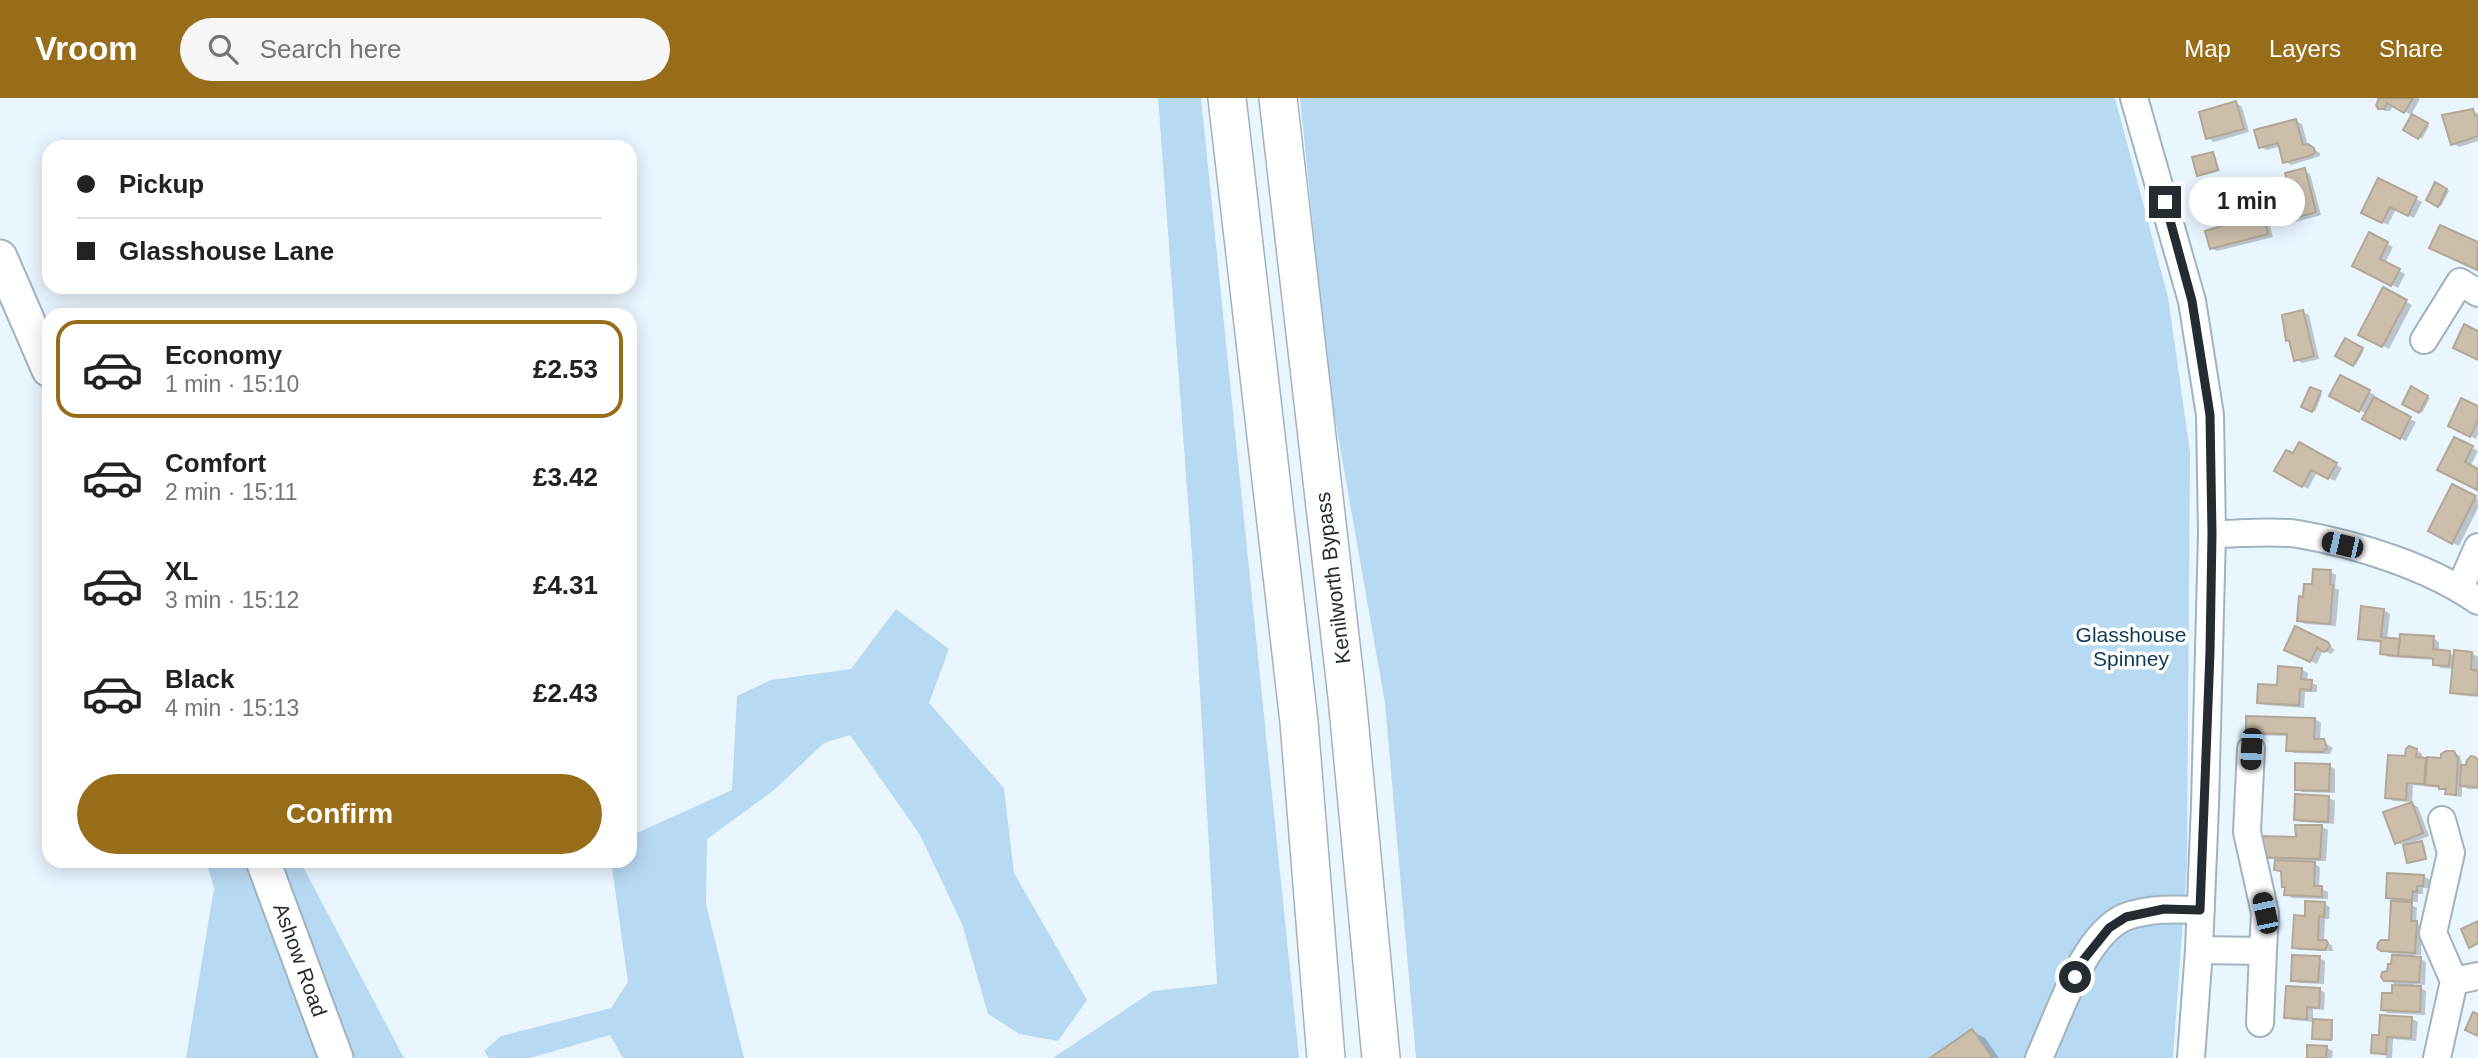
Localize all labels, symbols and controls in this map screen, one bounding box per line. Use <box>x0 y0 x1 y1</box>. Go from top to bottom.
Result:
search box <box>180 18 670 81</box>
text: Vroom <box>35 30 138 67</box>
icon: search <box>204 30 242 68</box>
text: Search here <box>260 34 401 64</box>
text: Map <box>2184 35 2231 62</box>
text: Layers <box>2269 35 2341 62</box>
text: Share <box>2379 35 2443 62</box>
text: Pickup <box>119 169 204 199</box>
callout: 1 min <box>2190 178 2305 226</box>
route end <box>2149 186 2181 218</box>
text: 1 min <box>2217 188 2277 214</box>
text: Glasshouse Lane <box>119 236 334 266</box>
icon: car <box>81 338 144 401</box>
text: Economy <box>165 340 282 370</box>
text: £2.53 <box>533 354 598 384</box>
text: 1 min · 15:10 <box>165 371 299 397</box>
icon: car <box>81 446 144 509</box>
text: Comfort <box>165 448 266 478</box>
text: £3.42 <box>533 462 598 492</box>
text: 2 min · 15:11 <box>165 479 298 505</box>
street label: Kenilworth Bypass <box>1311 491 1354 665</box>
car <box>2320 530 2365 560</box>
icon: car <box>81 554 144 617</box>
text: XL <box>165 556 198 586</box>
text: £4.31 <box>533 570 598 600</box>
text: 3 min · 15:12 <box>165 587 299 613</box>
park label: Glasshouse Spinney <box>2076 623 2186 670</box>
icon: car <box>81 662 144 725</box>
text: Black <box>165 664 234 694</box>
text: £2.43 <box>533 678 598 708</box>
text: 4 min · 15:13 <box>165 695 299 721</box>
car <box>2240 727 2263 771</box>
button: Confirm <box>77 774 602 854</box>
car <box>2251 890 2280 936</box>
street label: Ashow Road <box>269 900 332 1020</box>
route start <box>2059 961 2091 993</box>

